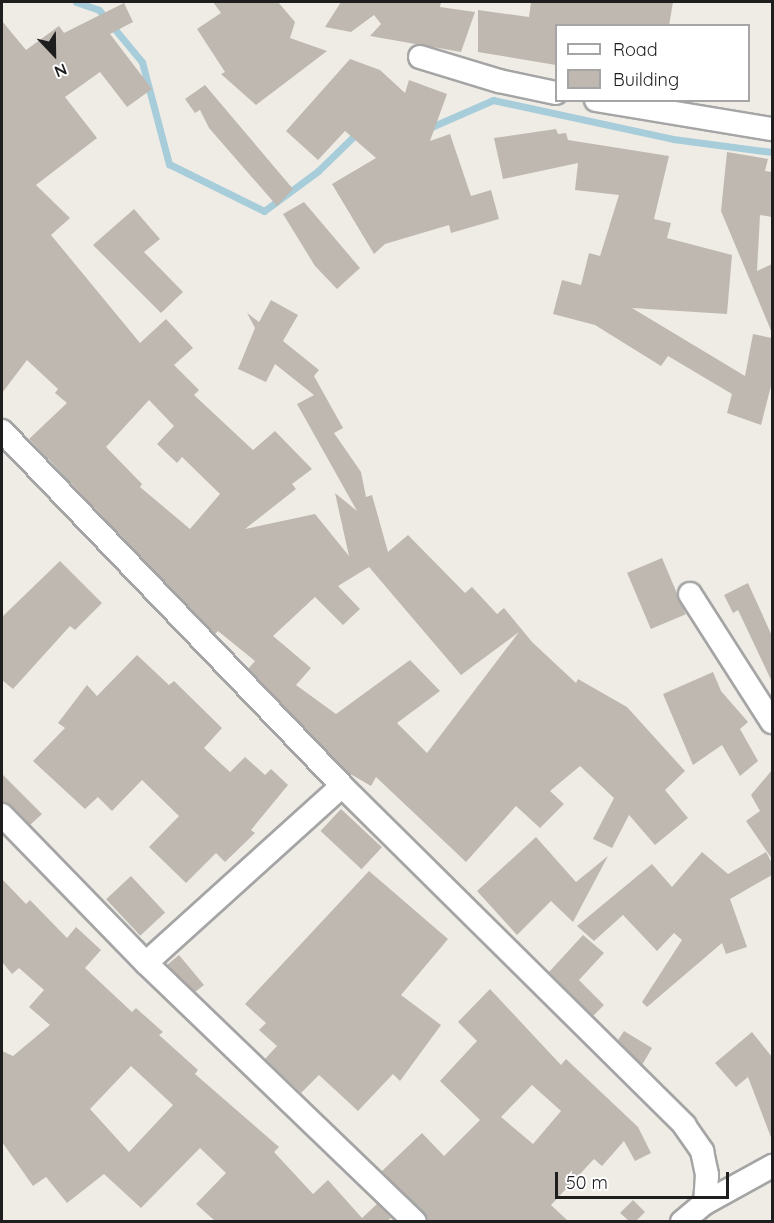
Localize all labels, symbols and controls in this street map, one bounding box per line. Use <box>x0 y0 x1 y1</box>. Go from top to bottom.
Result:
north arrow <box>24 24 84 84</box>
legend <box>555 24 750 102</box>
text: Road <box>613 38 658 61</box>
text: N <box>52 59 70 82</box>
text: Building <box>613 68 679 91</box>
scale bar <box>558 1160 732 1198</box>
text: 50 m <box>566 1171 608 1194</box>

